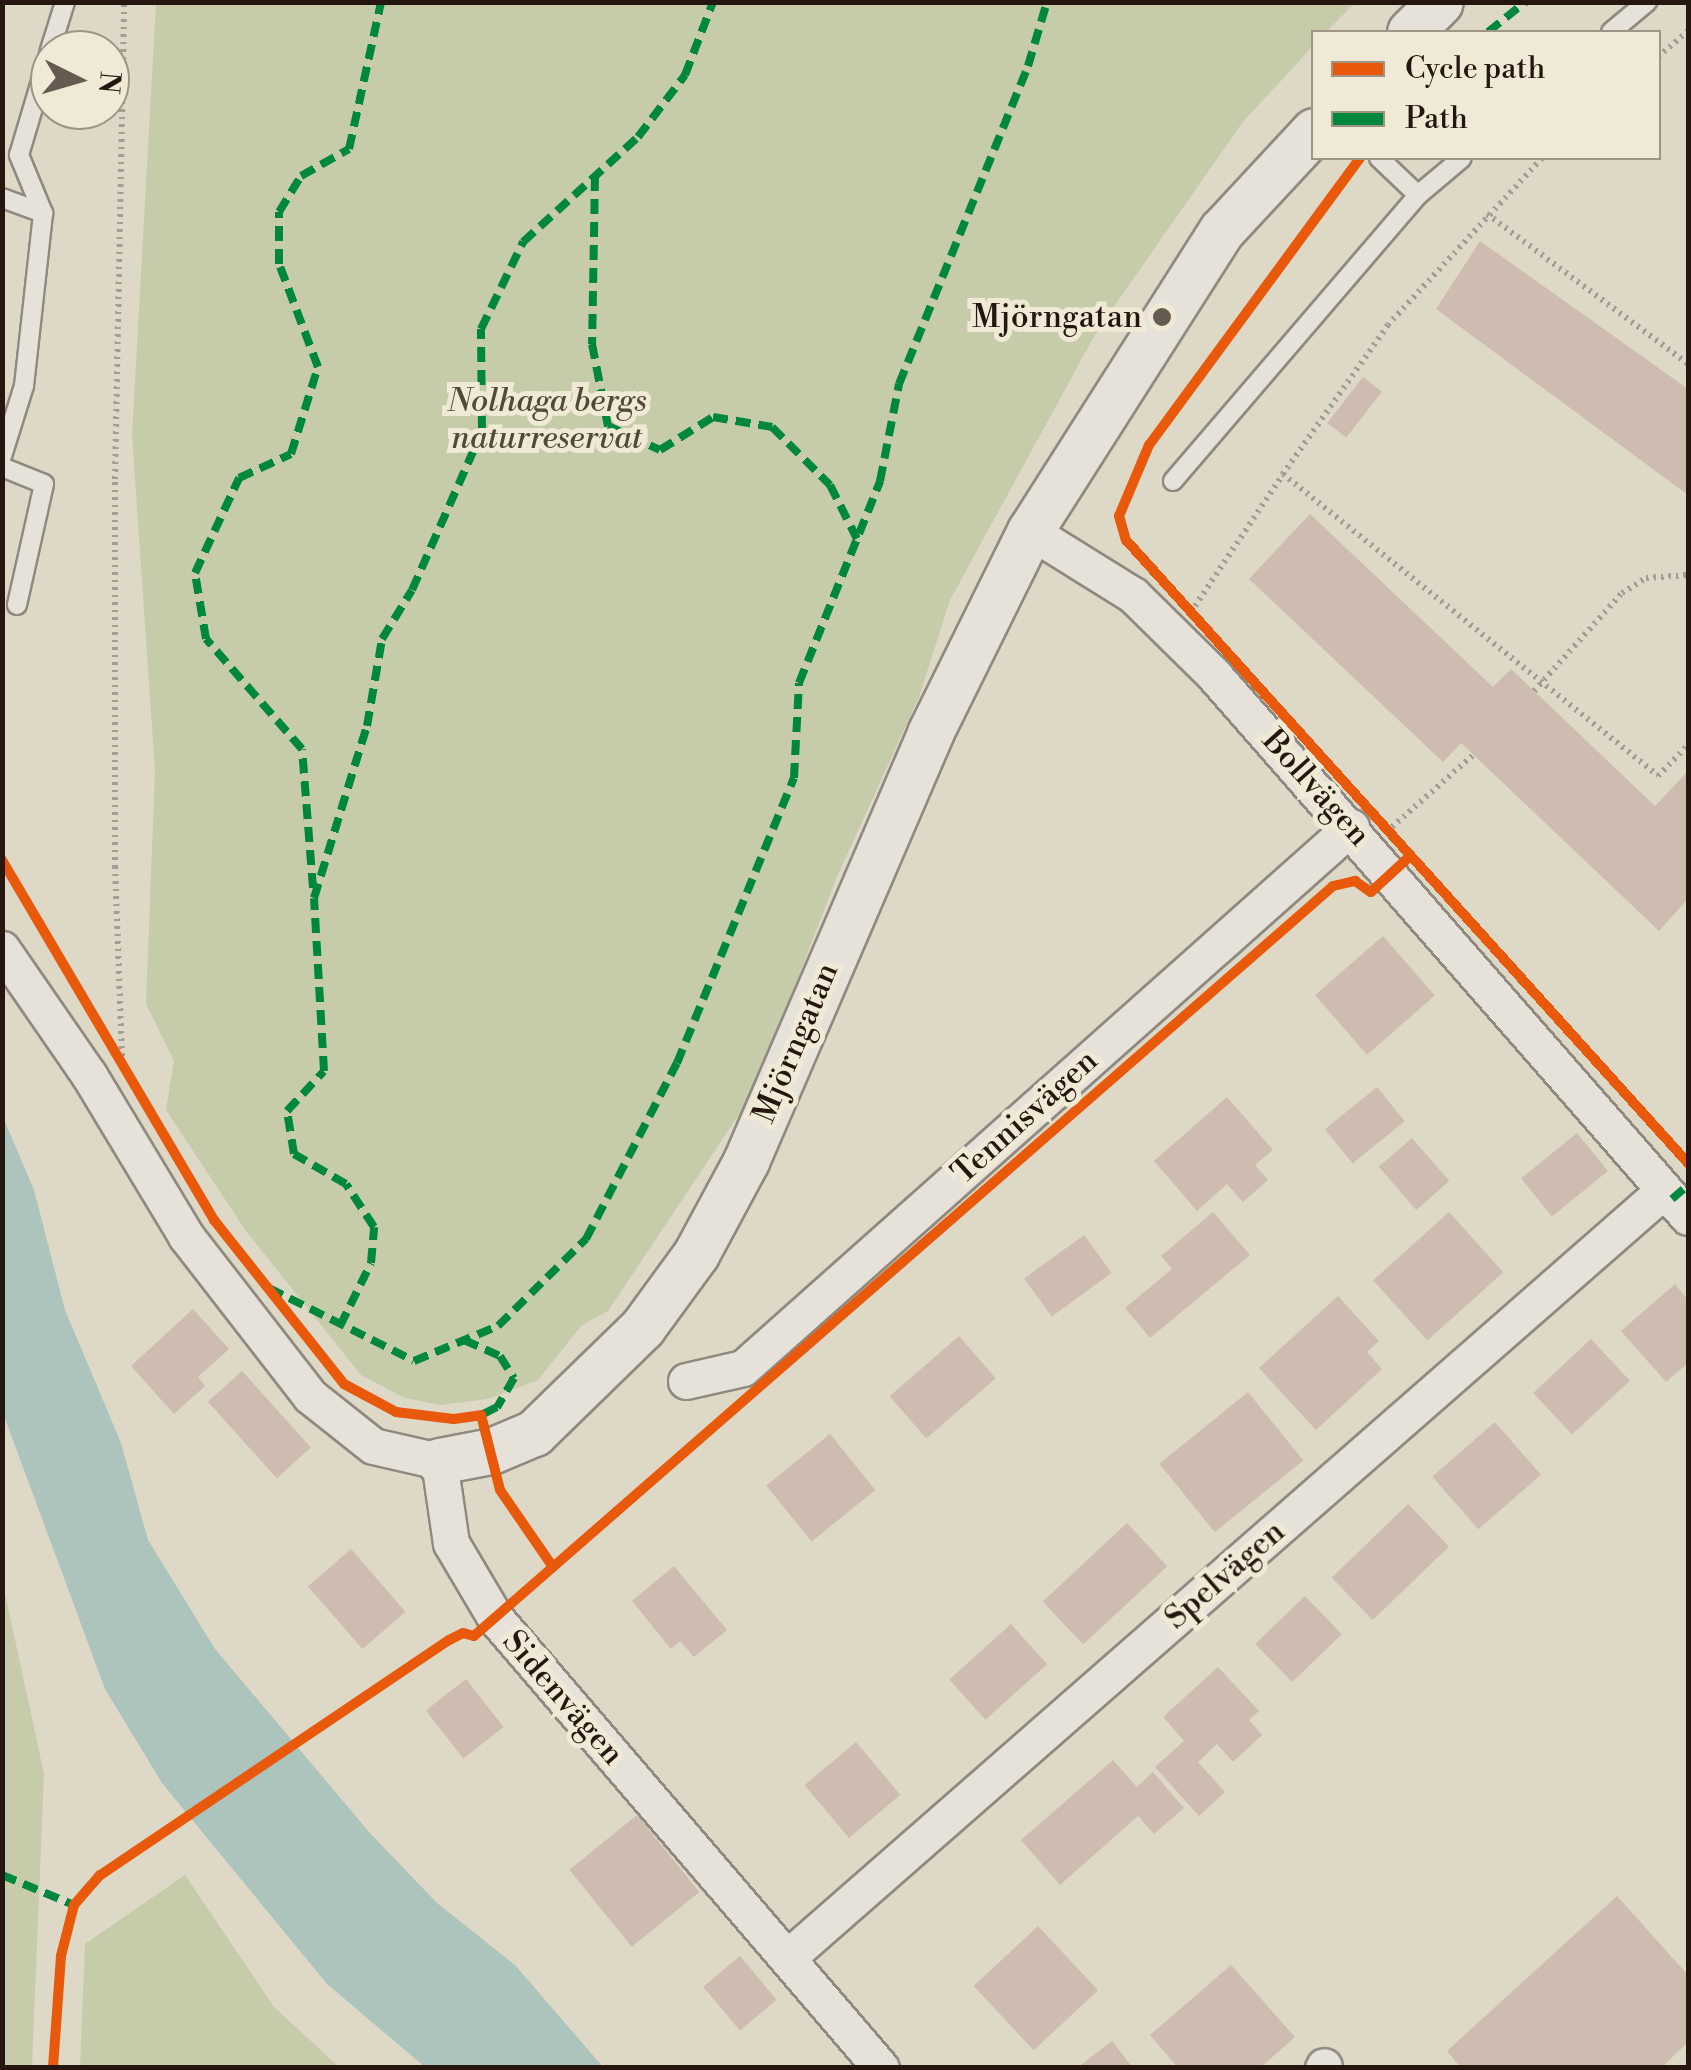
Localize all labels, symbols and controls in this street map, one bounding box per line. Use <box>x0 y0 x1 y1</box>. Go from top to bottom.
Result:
north arrow <box>30 30 130 130</box>
legend <box>1311 30 1661 160</box>
text: Cycle path <box>1405 50 1545 88</box>
text: N <box>90 70 127 95</box>
text: Path <box>1405 100 1468 138</box>
place label: Mjörngatan <box>972 298 1142 336</box>
marker: Mjörngatan <box>1151 306 1173 328</box>
park label: Nolhaga bergs naturreservat <box>447 383 647 458</box>
street label: Bollvägen <box>1254 722 1378 854</box>
street label: Mjörngatan <box>745 957 847 1129</box>
street label: Tennisvägen <box>944 1042 1106 1192</box>
street label: Spelvägen <box>1157 1513 1293 1637</box>
street label: Sidenvägen <box>494 1623 632 1773</box>

